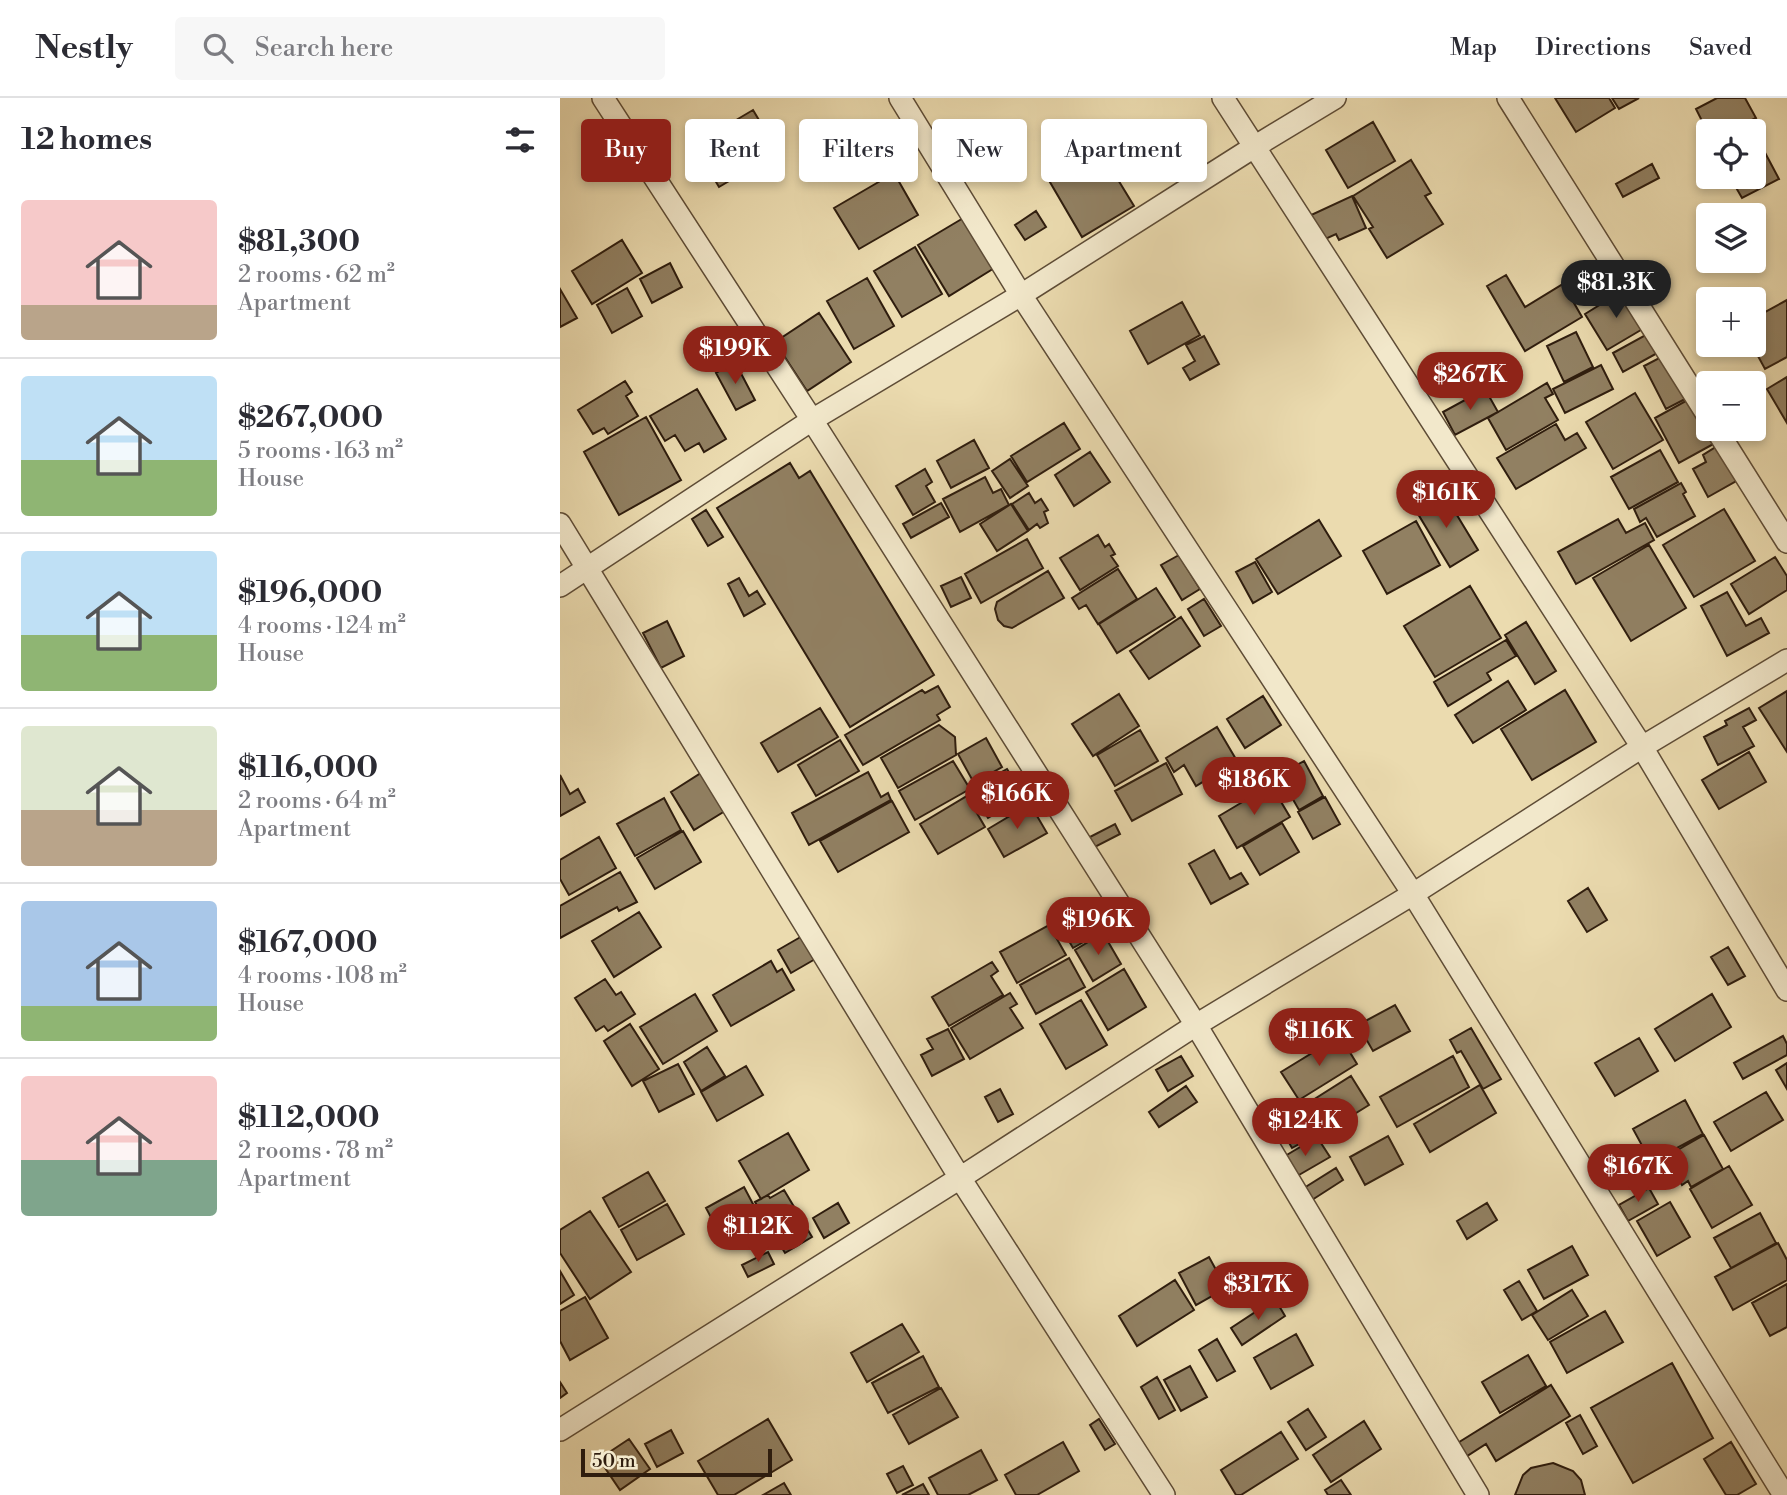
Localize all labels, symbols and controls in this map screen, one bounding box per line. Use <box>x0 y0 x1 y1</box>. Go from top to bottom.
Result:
search box <box>175 17 665 80</box>
text: Nestly <box>35 28 133 69</box>
icon: search <box>199 29 237 67</box>
text: Search here <box>255 32 393 64</box>
text: Map <box>1450 33 1497 63</box>
text: Directions <box>1535 33 1651 63</box>
text: Saved <box>1689 33 1752 63</box>
chip: Buy <box>581 119 671 182</box>
chip: Rent <box>685 119 785 182</box>
chip: Filters <box>799 119 918 182</box>
chip: New <box>932 119 1027 182</box>
chip: Apartment <box>1041 119 1207 182</box>
map controls <box>1696 119 1766 441</box>
button: locate <box>1696 119 1766 189</box>
text: 12 homes <box>21 121 152 159</box>
icon: filters <box>501 121 539 159</box>
button: layers <box>1696 203 1766 273</box>
text: $81,300 <box>238 223 360 261</box>
icon: home <box>77 228 161 312</box>
pin: $81.3K <box>1559 260 1673 320</box>
text: 2 rooms · 62 m² <box>238 261 395 289</box>
text: $81.3K <box>1577 269 1655 297</box>
button: + <box>1696 287 1766 357</box>
text: Apartment <box>238 289 351 317</box>
pin: $199K <box>686 327 784 386</box>
text: $199K <box>699 335 771 363</box>
pin: $267K <box>1421 352 1519 412</box>
text: $267K <box>1433 361 1507 389</box>
button: − <box>1696 371 1766 441</box>
text: $267,000 <box>238 399 383 437</box>
icon: home <box>77 404 161 488</box>
text: 5 rooms · 163 m² <box>238 437 403 465</box>
text: House <box>238 465 304 493</box>
pin: $161K <box>1397 470 1495 530</box>
text: $161K <box>1412 479 1480 507</box>
text: $196,000 <box>238 574 382 612</box>
icon: home <box>77 579 161 663</box>
text: 4 rooms · 124 m² <box>238 612 406 640</box>
text: House <box>238 640 304 668</box>
text: $116,000 <box>238 749 378 787</box>
icon: home <box>77 754 161 838</box>
pin: $186K <box>1205 758 1303 817</box>
text: $186K <box>1218 766 1290 794</box>
pin: $166K <box>968 772 1066 831</box>
text: $166K <box>981 780 1053 808</box>
text: 2 rooms · 64 m² <box>238 787 396 815</box>
text: Apartment <box>238 815 351 843</box>
pin: $196K <box>1049 898 1147 957</box>
text: $196K <box>1062 906 1134 934</box>
text: $167,000 <box>238 924 378 962</box>
icon: home <box>77 929 161 1013</box>
text: 4 rooms · 108 m² <box>238 962 407 990</box>
text: House <box>238 990 304 1018</box>
pin: $116K <box>1270 1009 1368 1068</box>
text: $116K <box>1285 1017 1353 1045</box>
pin: $124K <box>1256 1098 1354 1158</box>
text: $112,000 <box>238 1099 380 1137</box>
icon: home <box>77 1104 161 1188</box>
text: $124K <box>1268 1107 1342 1135</box>
text: 2 rooms · 78 m² <box>238 1137 393 1165</box>
pin: $167K <box>1589 1144 1687 1204</box>
text: $167K <box>1603 1153 1673 1181</box>
text: Apartment <box>238 1165 351 1193</box>
pin: $112K <box>709 1204 807 1264</box>
text: $112K <box>723 1213 793 1241</box>
pin: $317K <box>1209 1262 1307 1322</box>
text: $317K <box>1224 1271 1292 1299</box>
scale bar <box>581 1446 772 1478</box>
text: 50 m <box>592 1449 636 1473</box>

